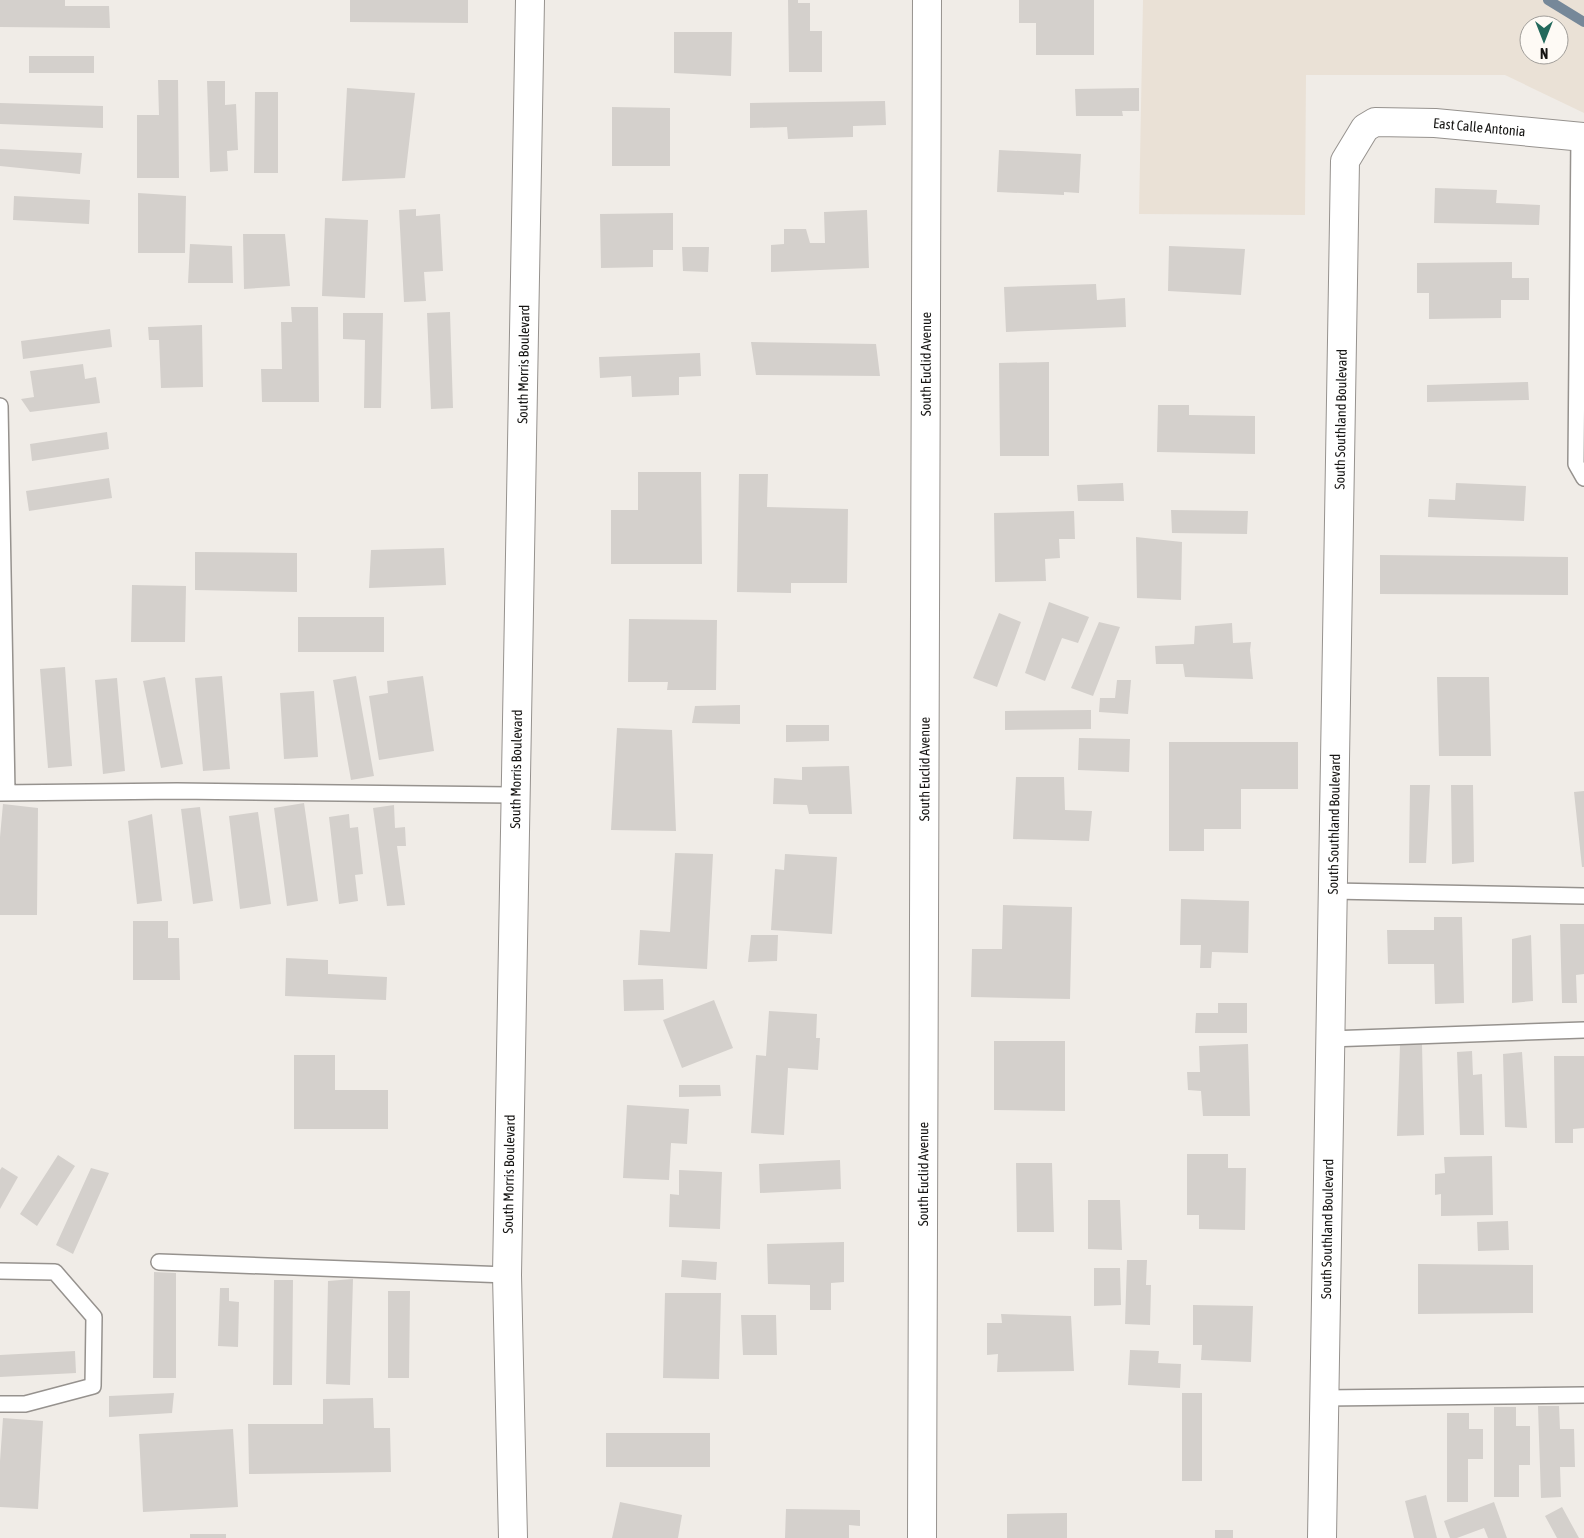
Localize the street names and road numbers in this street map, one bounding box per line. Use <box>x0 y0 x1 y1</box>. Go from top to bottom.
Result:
street label: East Calle Antonia <box>1433 115 1526 139</box>
street label: South Morris Boulevard <box>514 305 533 424</box>
street label: South Euclid Avenue <box>918 312 934 416</box>
street label: South Southland Boulevard <box>1332 349 1350 489</box>
street label: South Morris Boulevard <box>507 709 525 829</box>
street label: South Euclid Avenue <box>916 717 933 821</box>
street label: South Southland Boulevard <box>1325 754 1343 894</box>
street label: South Morris Boulevard <box>500 1114 518 1234</box>
street label: South Euclid Avenue <box>915 1122 931 1226</box>
street label: South Southland Boulevard <box>1318 1159 1336 1299</box>

